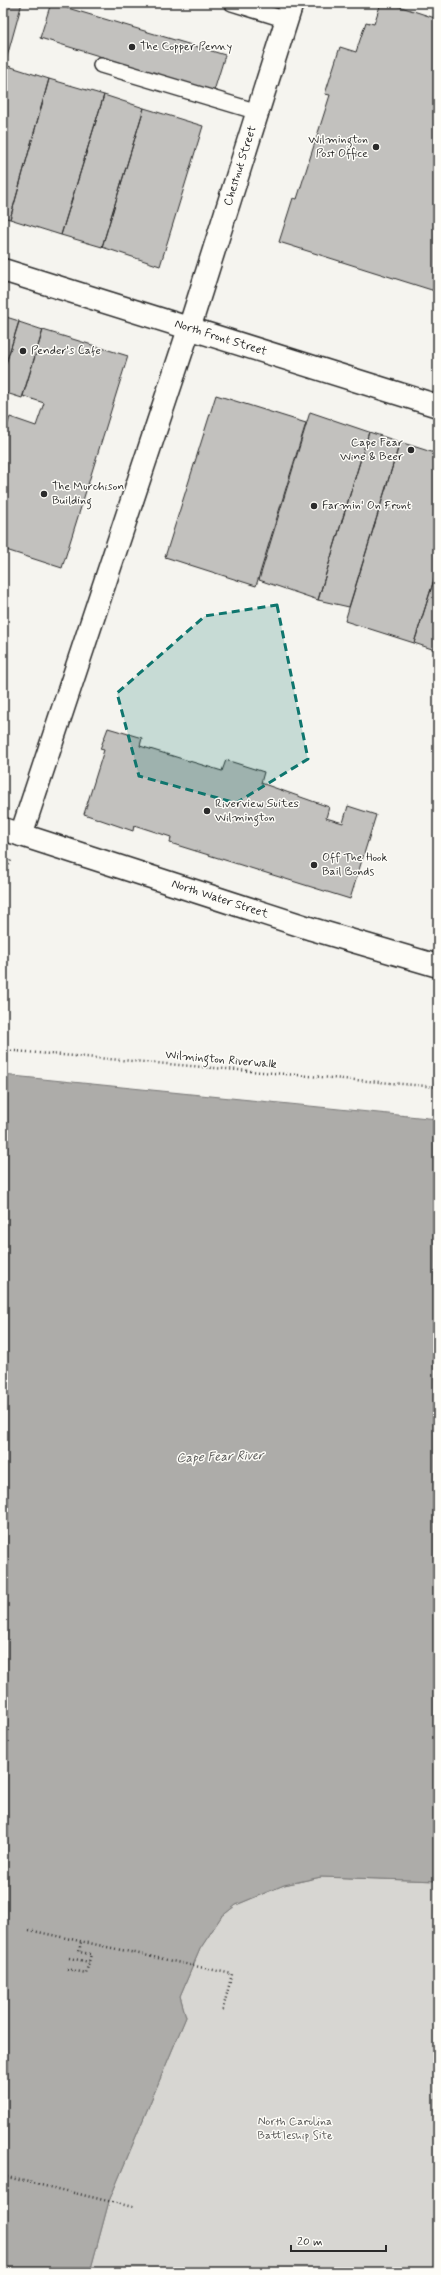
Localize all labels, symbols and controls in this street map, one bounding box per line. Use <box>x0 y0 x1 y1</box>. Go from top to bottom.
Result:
place label: The Copper Penny <box>140 39 232 55</box>
marker: The Copper Penny <box>127 42 137 52</box>
street label: Chestnut Street <box>220 124 261 208</box>
place label: Wilmington Post Office <box>308 132 368 162</box>
marker: Wilmington Post Office <box>371 142 381 152</box>
street label: North Front Street <box>172 316 269 360</box>
place label: Pender's Cafe <box>31 343 101 359</box>
marker: Pender's Cafe <box>18 346 28 356</box>
place label: Cape Fear Wine & Beer <box>340 435 403 465</box>
marker: Cape Fear Wine & Beer <box>406 445 416 455</box>
place label: The Murchison Building <box>52 479 124 510</box>
marker: The Murchison Building <box>39 489 49 499</box>
place label: Farmin' On Front <box>322 498 412 514</box>
marker: Farmin' On Front <box>309 501 319 511</box>
place label: Riverview Suites Wilmington <box>215 796 299 827</box>
marker: Riverview Suites Wilmington <box>202 806 212 816</box>
place label: Off The Hook Bail Bonds <box>322 850 387 880</box>
marker: Off The Hook Bail Bonds <box>309 860 319 870</box>
street label: North Water Street <box>169 876 270 922</box>
street label: Wilmington Riverwalk <box>165 1047 277 1074</box>
water label: Cape Fear River <box>176 1447 266 1467</box>
park label: North Carolina Battleship Site <box>257 2114 333 2144</box>
scale bar <box>291 2227 386 2253</box>
text: 20 m <box>297 2234 323 2250</box>

